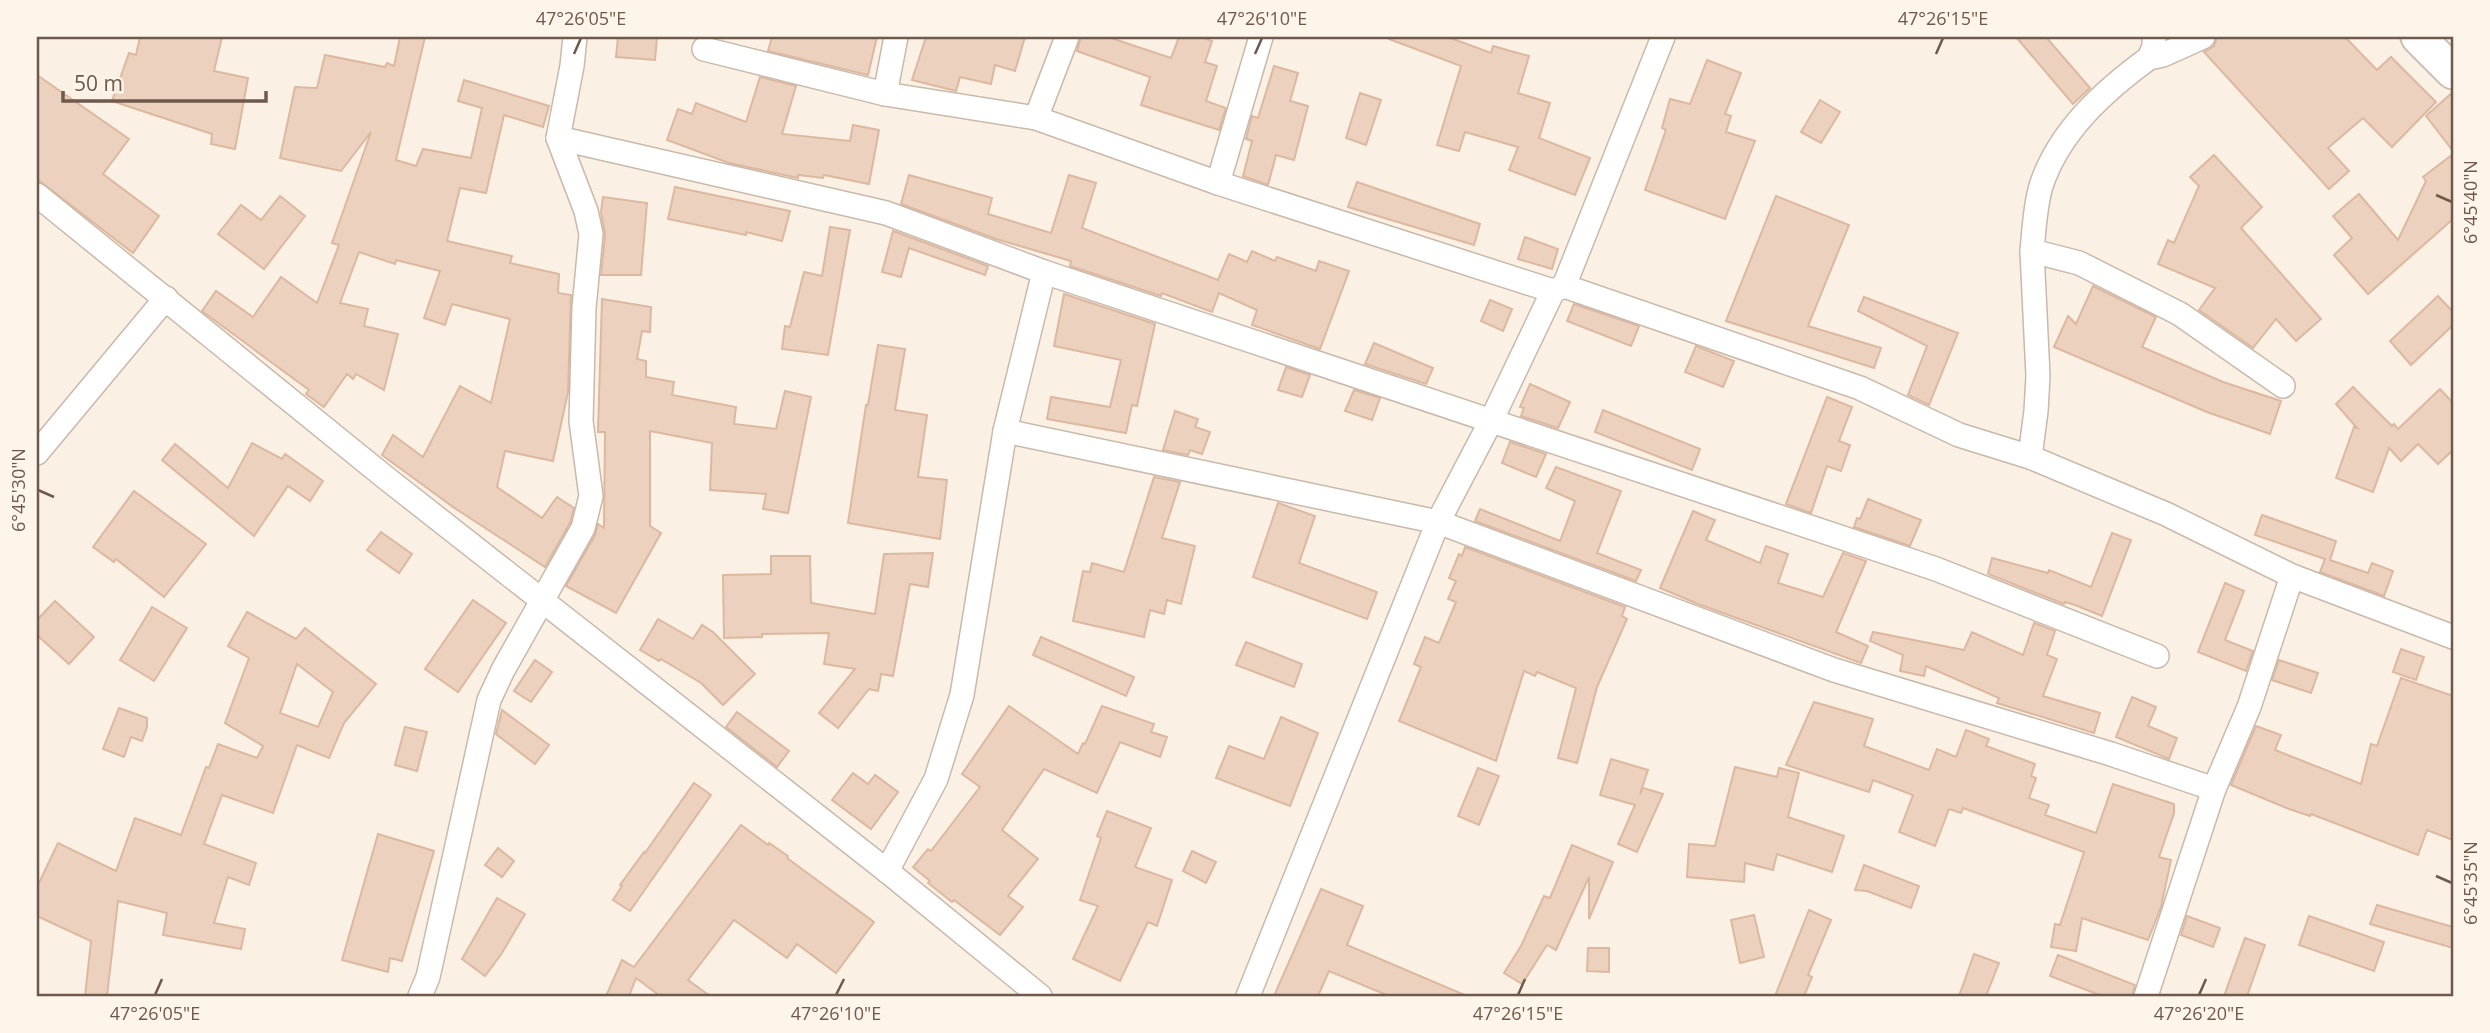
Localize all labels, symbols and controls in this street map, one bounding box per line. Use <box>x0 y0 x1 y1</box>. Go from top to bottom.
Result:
text: 47°26'05"E <box>536 6 626 30</box>
text: 47°26'10"E <box>1217 6 1307 30</box>
text: 47°26'15"E <box>1898 6 1988 30</box>
scale bar <box>63 60 266 104</box>
text: 50 m <box>74 69 123 97</box>
text: 6°45'40"N <box>2458 160 2482 244</box>
text: 6°45'30"N <box>6 448 30 532</box>
text: 6°45'35"N <box>2458 841 2482 925</box>
text: 47°26'05"E <box>110 1001 200 1025</box>
text: 47°26'10"E <box>791 1001 881 1025</box>
text: 47°26'15"E <box>1473 1001 1563 1025</box>
text: 47°26'20"E <box>2154 1001 2244 1025</box>

